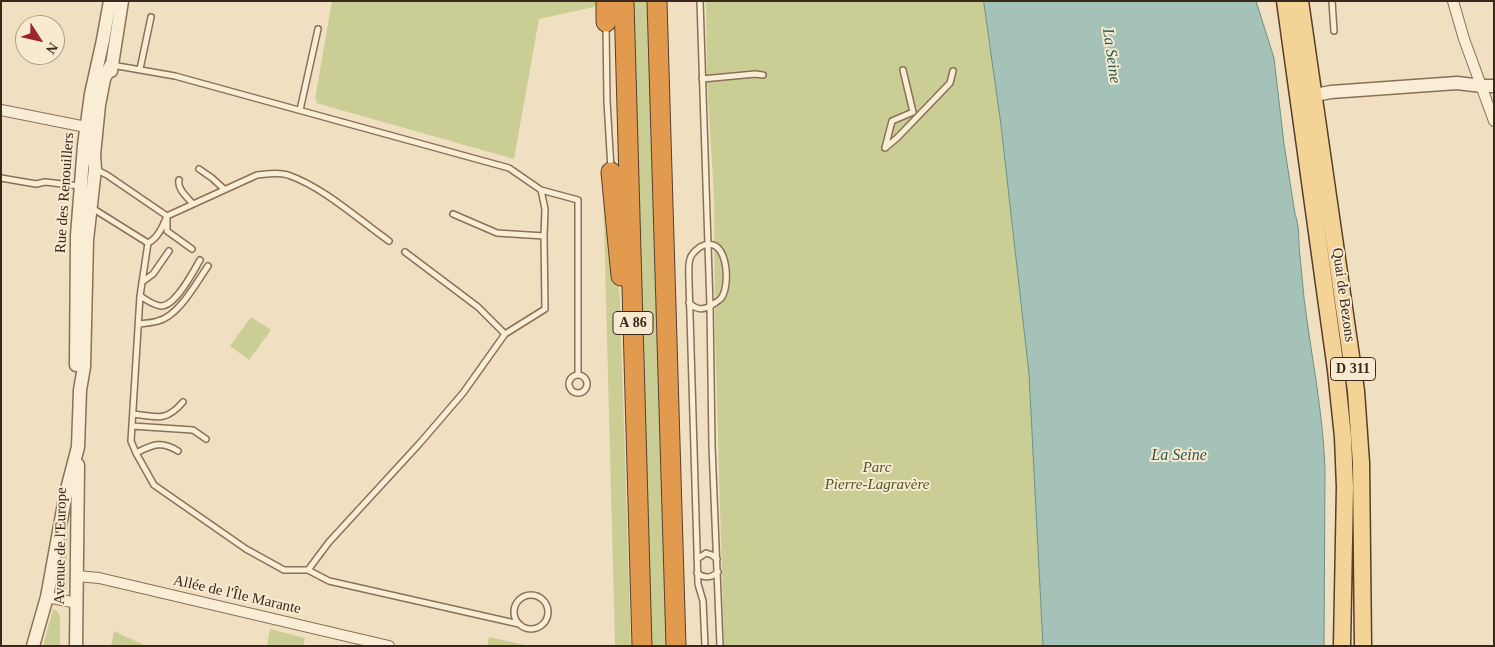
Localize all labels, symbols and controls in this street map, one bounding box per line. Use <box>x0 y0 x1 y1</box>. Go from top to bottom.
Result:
north arrow <box>15 15 65 65</box>
water label: La Seine <box>1098 27 1124 85</box>
text: N <box>43 40 61 57</box>
street label: Rue des Renouillers <box>52 132 78 254</box>
street label: Quai de Bezons <box>1327 247 1359 343</box>
road number: A 86 <box>613 312 653 334</box>
road number: D 311 <box>1330 358 1376 380</box>
water label: La Seine <box>1151 446 1207 466</box>
park label: Parc Pierre-Lagravère <box>825 459 929 494</box>
street label: Avenue de l'Europe <box>51 487 71 605</box>
street label: Allée de l'Île Marante <box>171 572 303 618</box>

